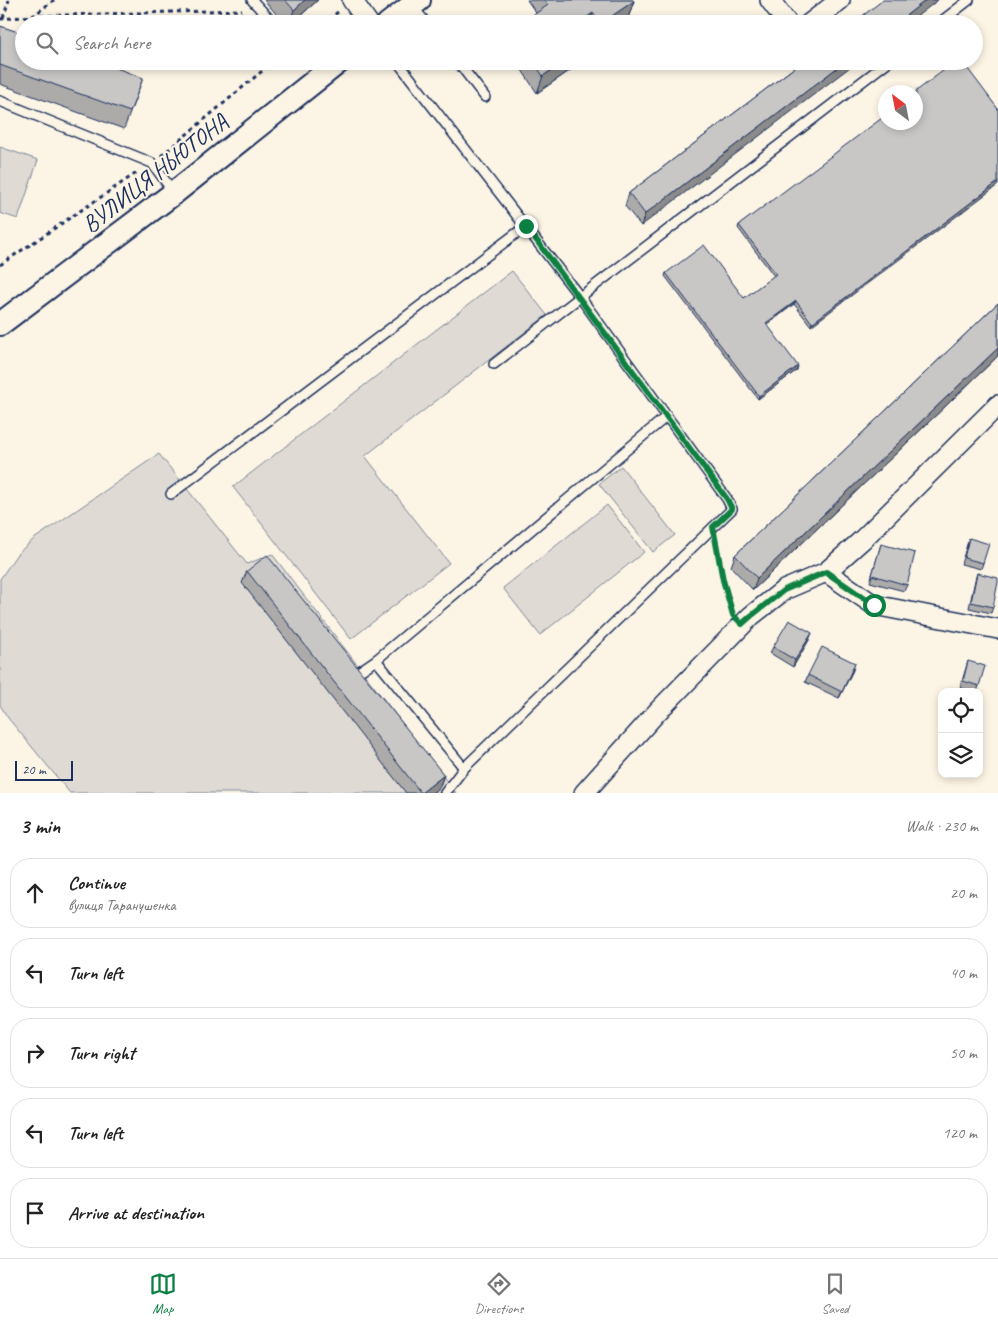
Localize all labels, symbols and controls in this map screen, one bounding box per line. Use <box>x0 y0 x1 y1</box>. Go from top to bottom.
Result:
search box <box>15 15 983 70</box>
icon: search <box>33 29 61 57</box>
text: Search here <box>73 31 150 55</box>
north arrow <box>878 85 923 130</box>
street label: ВУЛИЦЯ НЬЮТОНА <box>76 106 235 239</box>
route end <box>515 215 538 238</box>
route start <box>863 594 886 617</box>
map controls <box>938 688 983 778</box>
button: locate <box>938 688 983 733</box>
button: layers <box>938 733 983 778</box>
scale bar <box>15 758 72 781</box>
text: 20 m <box>22 761 46 778</box>
text: 3 min <box>20 813 60 839</box>
text: Walk · 230 m <box>906 816 978 836</box>
text: Continue <box>68 871 125 895</box>
icon: ahead <box>21 879 49 907</box>
text: 20 m <box>950 883 977 903</box>
text: вулиця Таранушенка <box>68 895 176 915</box>
icon: left <box>21 959 49 987</box>
text: Turn left <box>68 961 123 985</box>
text: 40 m <box>950 963 977 983</box>
icon: right <box>21 1039 49 1067</box>
text: Turn right <box>68 1041 135 1065</box>
text: 50 m <box>950 1043 977 1063</box>
icon: left <box>21 1119 49 1147</box>
text: Turn left <box>68 1121 123 1145</box>
text: 120 m <box>943 1123 977 1143</box>
icon: arrive <box>21 1199 49 1227</box>
text: Arrive at destination <box>68 1201 204 1225</box>
tab: Map <box>149 1270 177 1317</box>
tab: Directions <box>475 1270 523 1317</box>
tab: Saved <box>821 1270 849 1317</box>

